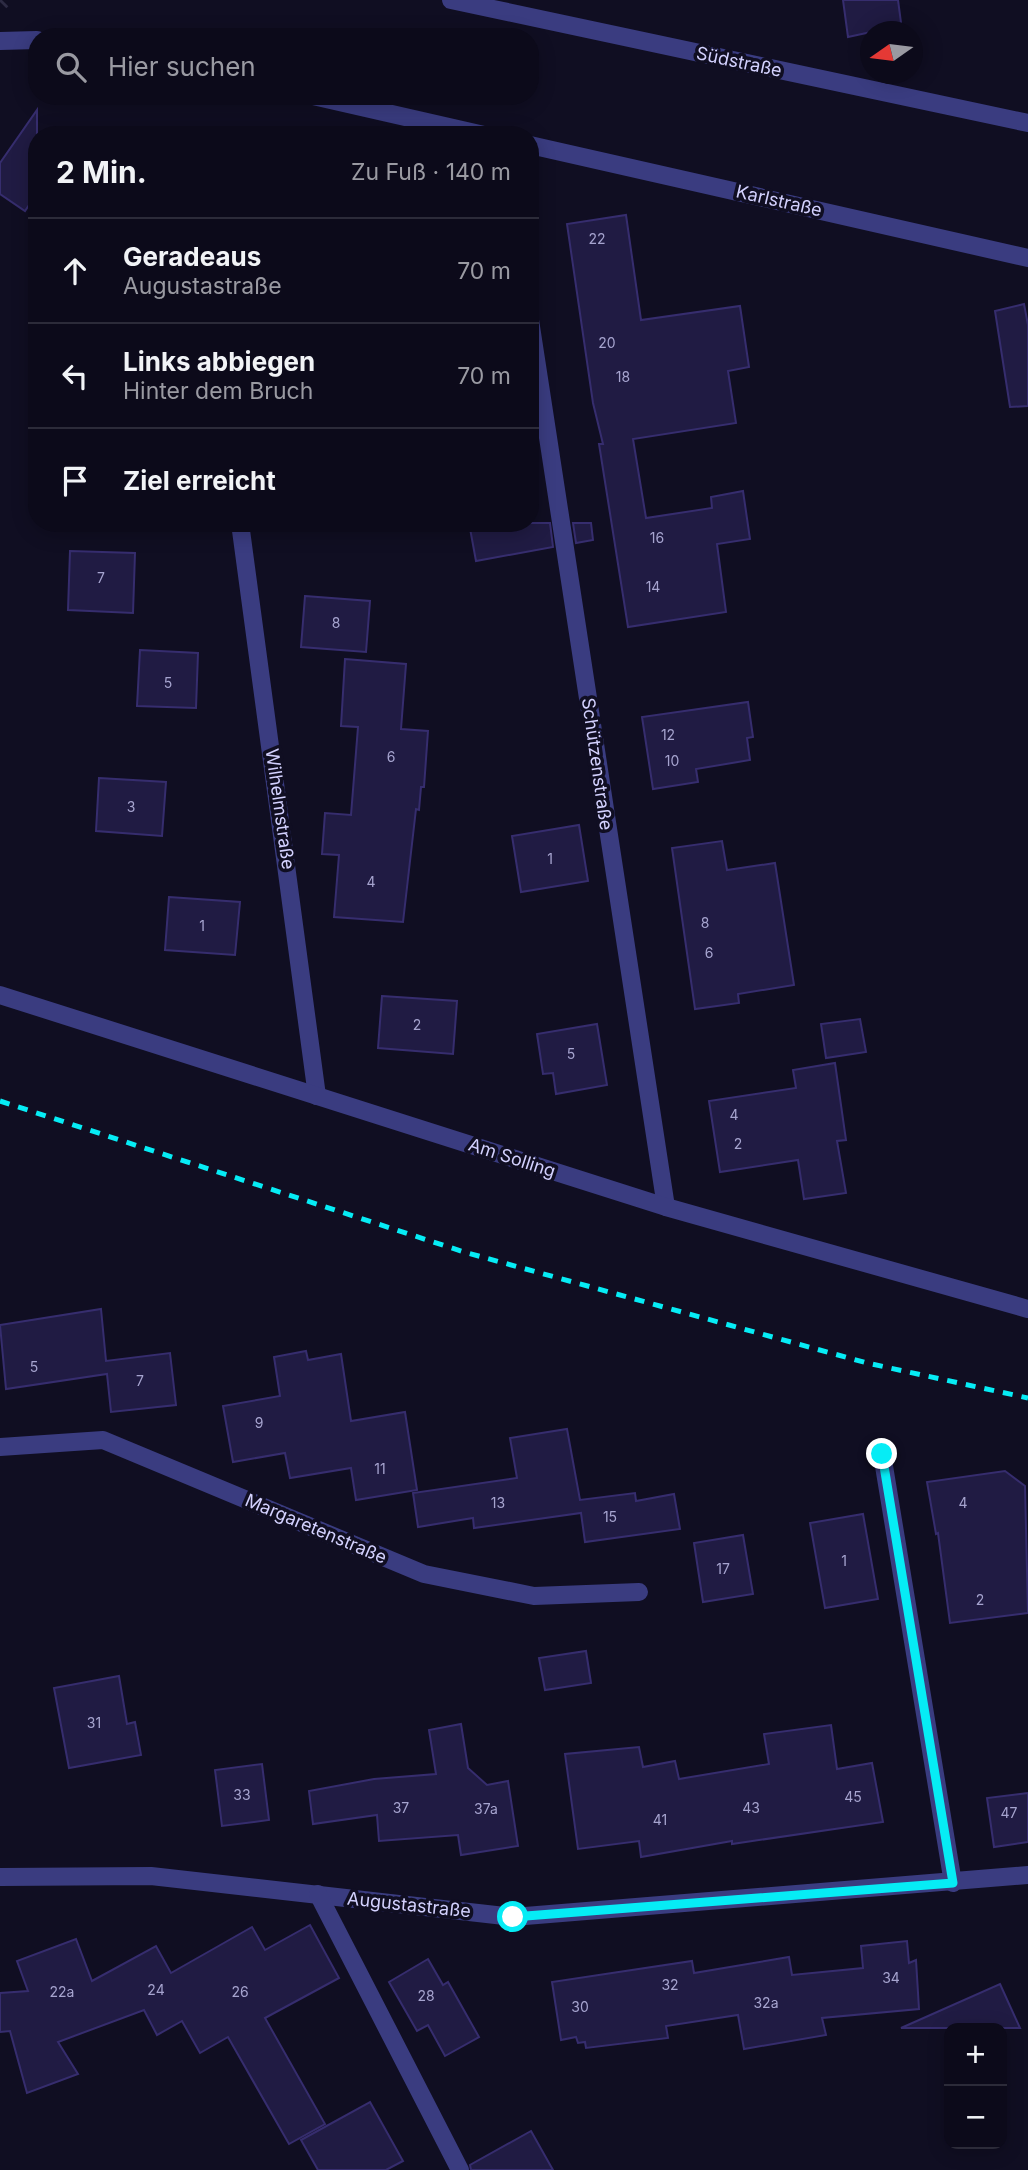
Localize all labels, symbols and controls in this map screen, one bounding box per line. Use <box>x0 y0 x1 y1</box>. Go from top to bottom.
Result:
north arrow <box>860 21 923 84</box>
search box <box>28 28 539 105</box>
street label: Südstraße <box>694 42 784 81</box>
icon: search <box>52 48 90 86</box>
text: Hier suchen <box>108 51 256 82</box>
text: 2 Min. <box>56 154 147 190</box>
text: Zu Fuß · 140 m <box>351 158 511 186</box>
street label: Karlstraße <box>734 180 824 221</box>
house number: 22 <box>588 230 606 247</box>
text: Geradeaus <box>123 241 261 272</box>
icon: ahead <box>56 252 94 290</box>
text: 70 m <box>457 257 511 285</box>
text: Augustastraße <box>123 272 282 300</box>
house number: 20 <box>598 334 616 351</box>
text: Links abbiegen <box>123 346 315 377</box>
icon: left <box>56 357 94 395</box>
text: 70 m <box>457 362 511 390</box>
house number: 18 <box>616 368 630 385</box>
text: Hinter dem Bruch <box>123 377 313 405</box>
icon: arrive <box>56 462 94 500</box>
text: Ziel erreicht <box>123 465 276 496</box>
house number: 16 <box>650 529 664 546</box>
house number: 7 <box>97 569 105 586</box>
house number: 14 <box>646 578 660 595</box>
house number: 8 <box>332 614 340 631</box>
house number: 5 <box>164 674 172 691</box>
street label: Schützenstraße <box>578 696 617 832</box>
house number: 12 <box>661 726 675 743</box>
street label: Wilhelmstraße <box>262 747 299 871</box>
house number: 6 <box>387 748 395 765</box>
house number: 10 <box>665 752 679 769</box>
house number: 3 <box>127 798 135 815</box>
house number: 1 <box>547 850 553 867</box>
house number: 4 <box>366 873 376 890</box>
house number: 8 <box>701 914 709 931</box>
house number: 1 <box>199 917 205 934</box>
house number: 6 <box>705 944 713 961</box>
house number: 2 <box>413 1016 421 1033</box>
house number: 5 <box>567 1045 575 1062</box>
house number: 4 <box>729 1106 739 1123</box>
street label: Am Solling <box>466 1134 558 1181</box>
house number: 2 <box>734 1135 742 1152</box>
house number: 5 <box>30 1358 38 1375</box>
house number: 7 <box>136 1372 144 1389</box>
house number: 9 <box>255 1414 263 1431</box>
route end <box>866 1438 897 1469</box>
house number: 11 <box>374 1460 386 1477</box>
street label: Margaretenstraße <box>242 1489 390 1568</box>
house number: 13 <box>491 1494 505 1511</box>
house number: 4 <box>958 1494 968 1511</box>
house number: 15 <box>603 1508 617 1525</box>
house number: 1 <box>841 1552 847 1569</box>
house number: 17 <box>716 1560 730 1577</box>
house number: 2 <box>976 1591 984 1608</box>
house number: 31 <box>87 1714 101 1731</box>
house number: 33 <box>233 1786 251 1803</box>
house number: 45 <box>844 1788 862 1805</box>
house number: 37 <box>393 1799 409 1816</box>
house number: 43 <box>742 1799 760 1816</box>
house number: 37a <box>474 1800 498 1817</box>
house number: 47 <box>1001 1804 1018 1821</box>
house number: 41 <box>653 1811 667 1828</box>
street label: Augustastraße <box>346 1888 472 1921</box>
route start <box>497 1901 528 1932</box>
house number: 34 <box>882 1969 900 1986</box>
house number: 32 <box>661 1976 679 1993</box>
house number: 24 <box>147 1981 165 1998</box>
house number: 22a <box>50 1983 74 2000</box>
house number: 26 <box>231 1983 249 2000</box>
house number: 28 <box>417 1987 435 2004</box>
house number: 32a <box>753 1994 779 2011</box>
house number: 30 <box>571 1998 589 2015</box>
map controls <box>944 2023 1007 2149</box>
button: + <box>944 2023 1007 2086</box>
button: − <box>944 2086 1007 2149</box>

